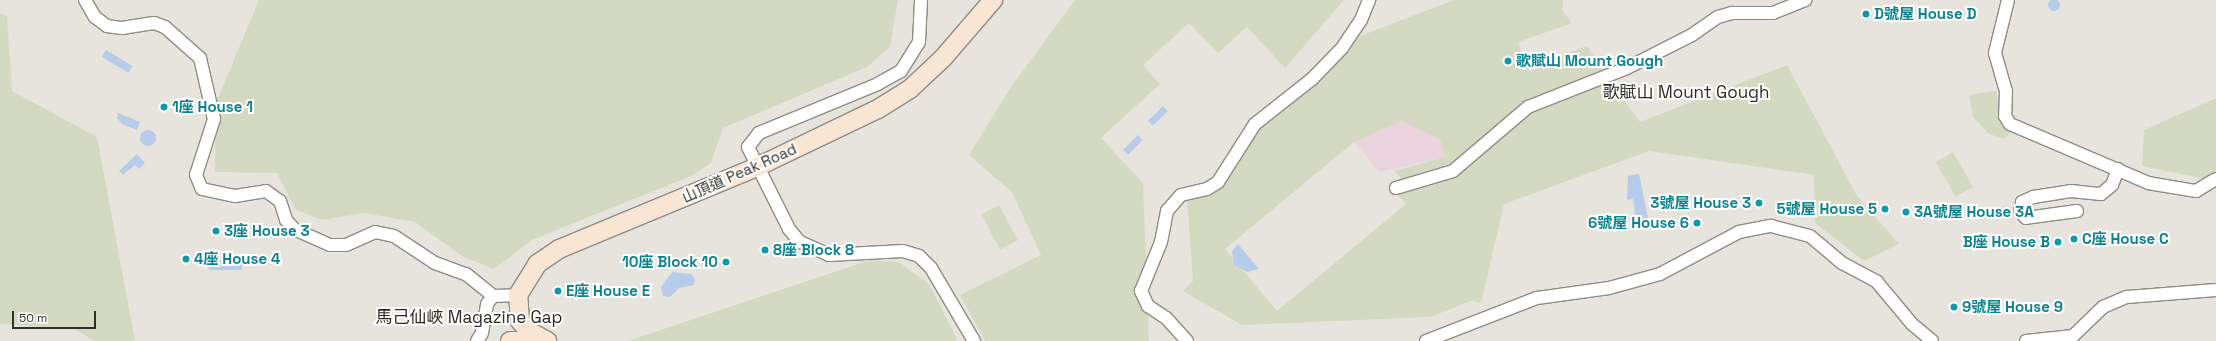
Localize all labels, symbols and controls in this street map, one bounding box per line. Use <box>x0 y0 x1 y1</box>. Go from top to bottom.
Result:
place label: D號屋 House D <box>1874 5 1976 23</box>
marker: D號屋 House D <box>1861 9 1871 19</box>
place label: 歌賦山 Mount Gough <box>1516 52 1663 70</box>
marker: 歌賦山 Mount Gough <box>1503 56 1513 66</box>
district label: 歌賦山 Mount Gough <box>1603 83 1769 103</box>
place label: 1座 House 1 <box>172 98 253 116</box>
marker: 1座 House 1 <box>159 102 169 112</box>
street label: 山頂道 Peak Road <box>679 140 799 206</box>
place label: 3號屋 House 3 <box>1650 194 1751 212</box>
marker: 3號屋 House 3 <box>1754 198 1764 208</box>
place label: 5號屋 House 5 <box>1777 200 1877 218</box>
place label: 3A號屋 House 3A <box>1914 203 2034 221</box>
marker: 5號屋 House 5 <box>1880 204 1890 214</box>
marker: 3A號屋 House 3A <box>1901 207 1911 217</box>
place label: 6號屋 House 6 <box>1588 214 1689 232</box>
marker: 6號屋 House 6 <box>1692 218 1702 228</box>
place label: 3座 House 3 <box>224 222 310 240</box>
marker: 3座 House 3 <box>211 226 221 236</box>
place label: C座 House C <box>2082 230 2169 248</box>
place label: B座 House B <box>1963 233 2050 251</box>
marker: C座 House C <box>2069 234 2079 244</box>
marker: B座 House B <box>2053 237 2063 247</box>
place label: 8座 Block 8 <box>773 241 854 259</box>
marker: 8座 Block 8 <box>760 245 770 255</box>
place label: 4座 House 4 <box>194 250 280 268</box>
place label: 10座 Block 10 <box>622 253 718 271</box>
marker: 4座 House 4 <box>181 254 191 264</box>
marker: 10座 Block 10 <box>721 257 731 267</box>
place label: E座 House E <box>566 282 650 300</box>
marker: E座 House E <box>553 286 563 296</box>
place label: 9號屋 House 9 <box>1962 298 2063 316</box>
marker: 9號屋 House 9 <box>1949 302 1959 312</box>
scale bar <box>14 303 98 329</box>
district label: 馬己仙峽 Magazine Gap <box>375 308 563 328</box>
text: 50 m <box>19 310 47 326</box>

